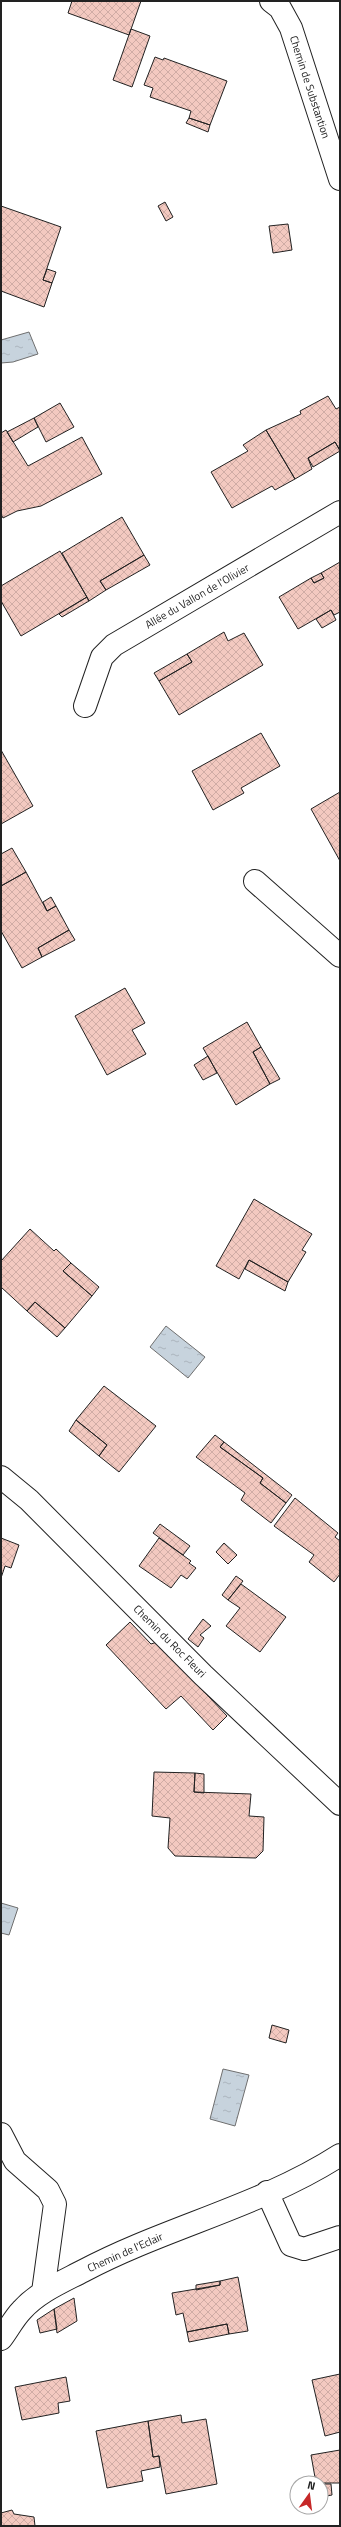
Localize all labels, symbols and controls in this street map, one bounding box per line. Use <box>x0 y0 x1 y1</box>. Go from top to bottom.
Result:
street label: Chemin de Substantion <box>286 34 334 140</box>
street label: Allée du Vallon de l'Olivier <box>142 559 252 632</box>
street label: Chemin du Roc Fleuri <box>130 1601 210 1681</box>
street label: Chemin de l'Eclair <box>85 2228 165 2276</box>
north arrow <box>289 2475 329 2515</box>
text: N <box>306 2477 317 2494</box>

